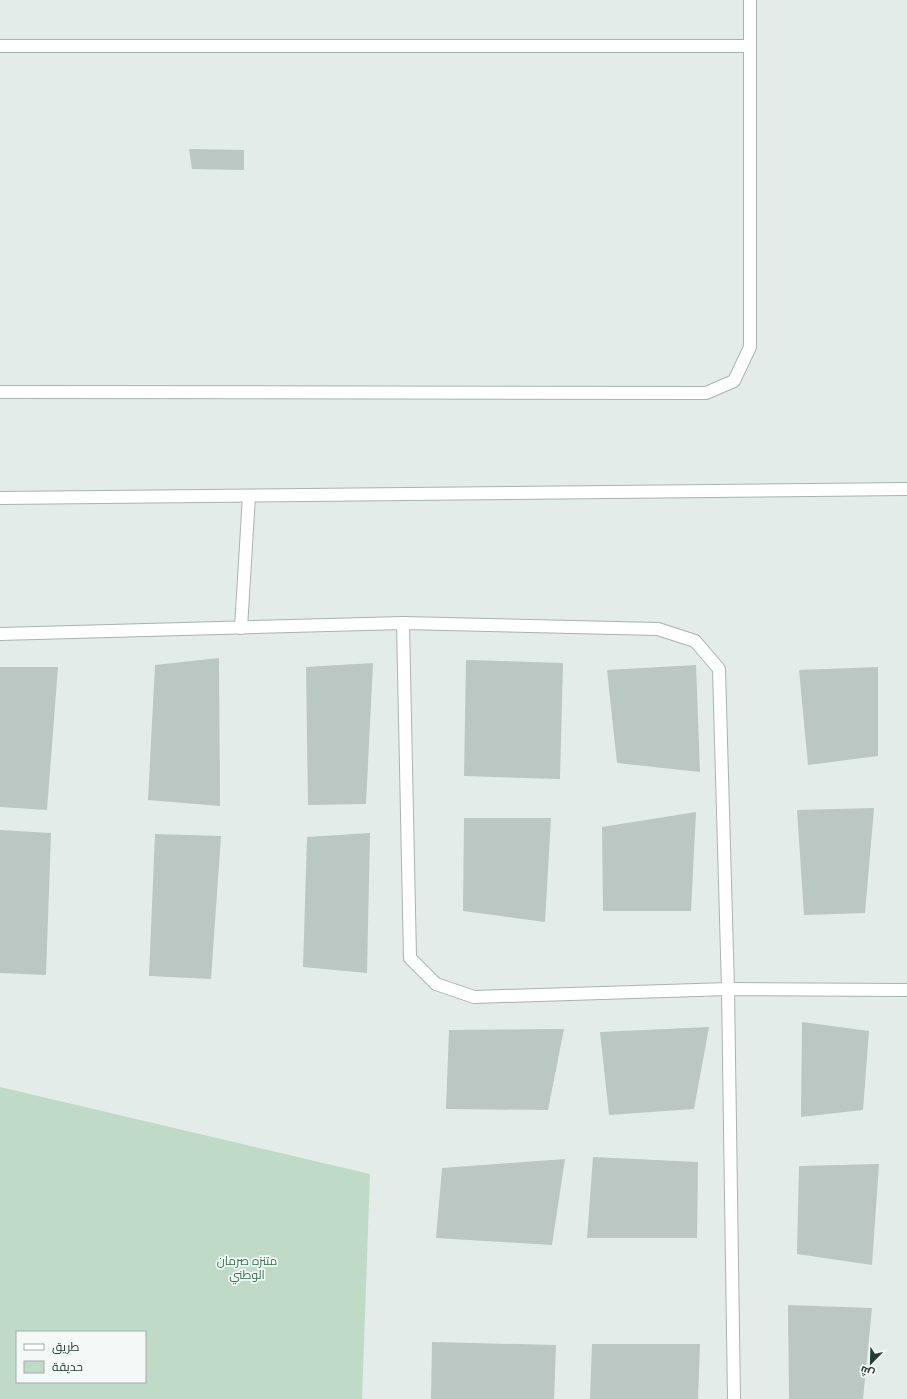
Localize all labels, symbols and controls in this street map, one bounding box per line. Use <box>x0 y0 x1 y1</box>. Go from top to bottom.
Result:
park label: متنزه صرمان الوطني <box>217 1254 277 1285</box>
legend <box>16 1331 146 1383</box>
text: طريق <box>52 1340 80 1354</box>
north arrow <box>851 1343 891 1383</box>
text: حديقة <box>52 1360 83 1374</box>
text: ش <box>858 1363 876 1380</box>

